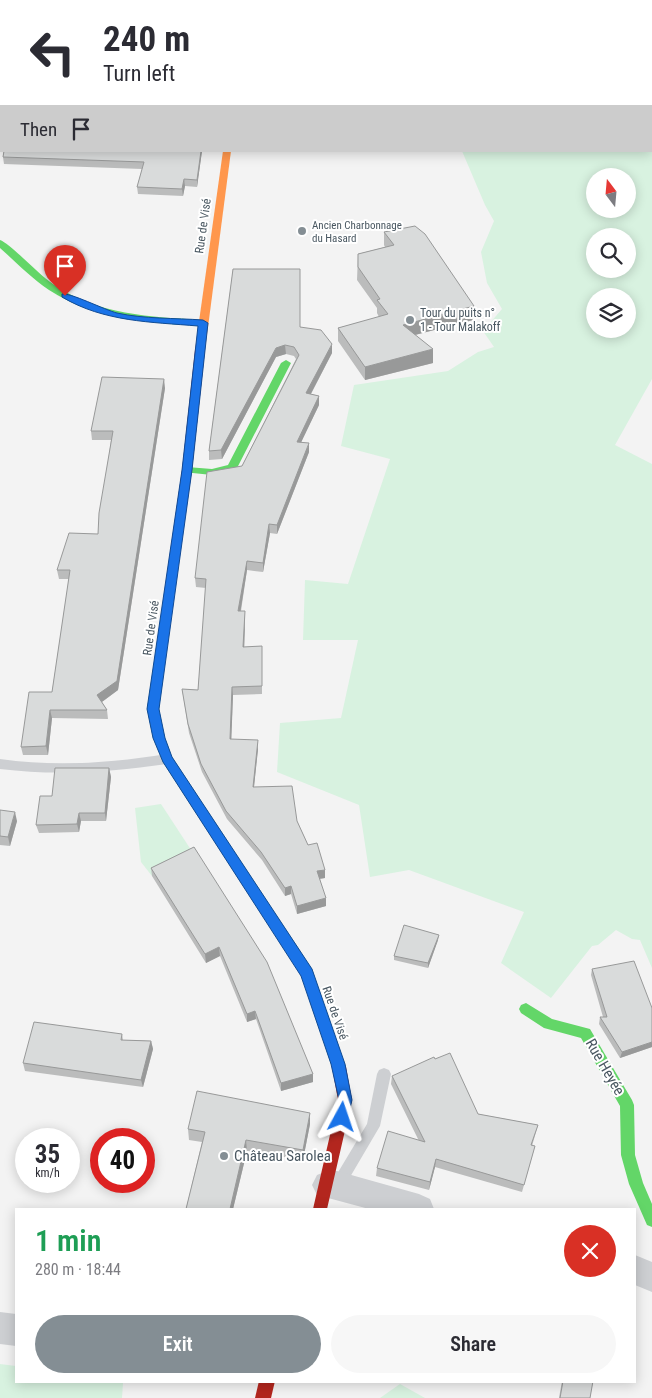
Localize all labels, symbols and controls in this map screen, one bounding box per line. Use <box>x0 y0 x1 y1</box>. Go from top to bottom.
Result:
text: 240 m <box>103 19 190 60</box>
icon: left <box>20 20 85 85</box>
text: Turn left <box>103 61 175 86</box>
icon: arrive <box>67 115 95 143</box>
text: Then <box>20 118 57 141</box>
north arrow <box>586 168 636 218</box>
map controls <box>586 168 636 338</box>
street label: Rue de Visé <box>192 197 214 254</box>
place label: Ancien Charbonnage du Hasard <box>312 219 402 245</box>
marker: Ancien Charbonnage du Hasard <box>296 225 308 237</box>
button: search <box>586 228 636 278</box>
pin <box>44 245 86 296</box>
icon: arrive <box>51 252 79 280</box>
button: layers <box>586 288 636 338</box>
place label: Tour du puits n° 1 - Tour Malakoff <box>420 306 501 334</box>
marker: Tour du puits n° 1 - Tour Malakoff <box>404 314 416 326</box>
street label: Rue de Visé <box>140 599 162 656</box>
street label: Rue de Visé <box>319 984 351 1042</box>
street label: Rue Heyée <box>582 1036 628 1098</box>
position arrow <box>315 1090 367 1142</box>
speed limit sign: 40 <box>90 1128 155 1193</box>
text: 35 <box>35 1140 60 1169</box>
place label: Château Sarolea <box>234 1147 331 1165</box>
marker: Château Sarolea <box>218 1150 230 1162</box>
text: km/h <box>35 1166 60 1180</box>
text: 1 min <box>35 1223 101 1258</box>
button: close <box>564 1225 616 1277</box>
text: 280 m · 18:44 <box>35 1260 121 1279</box>
button: Exit <box>35 1315 321 1373</box>
button: Share <box>331 1315 616 1373</box>

